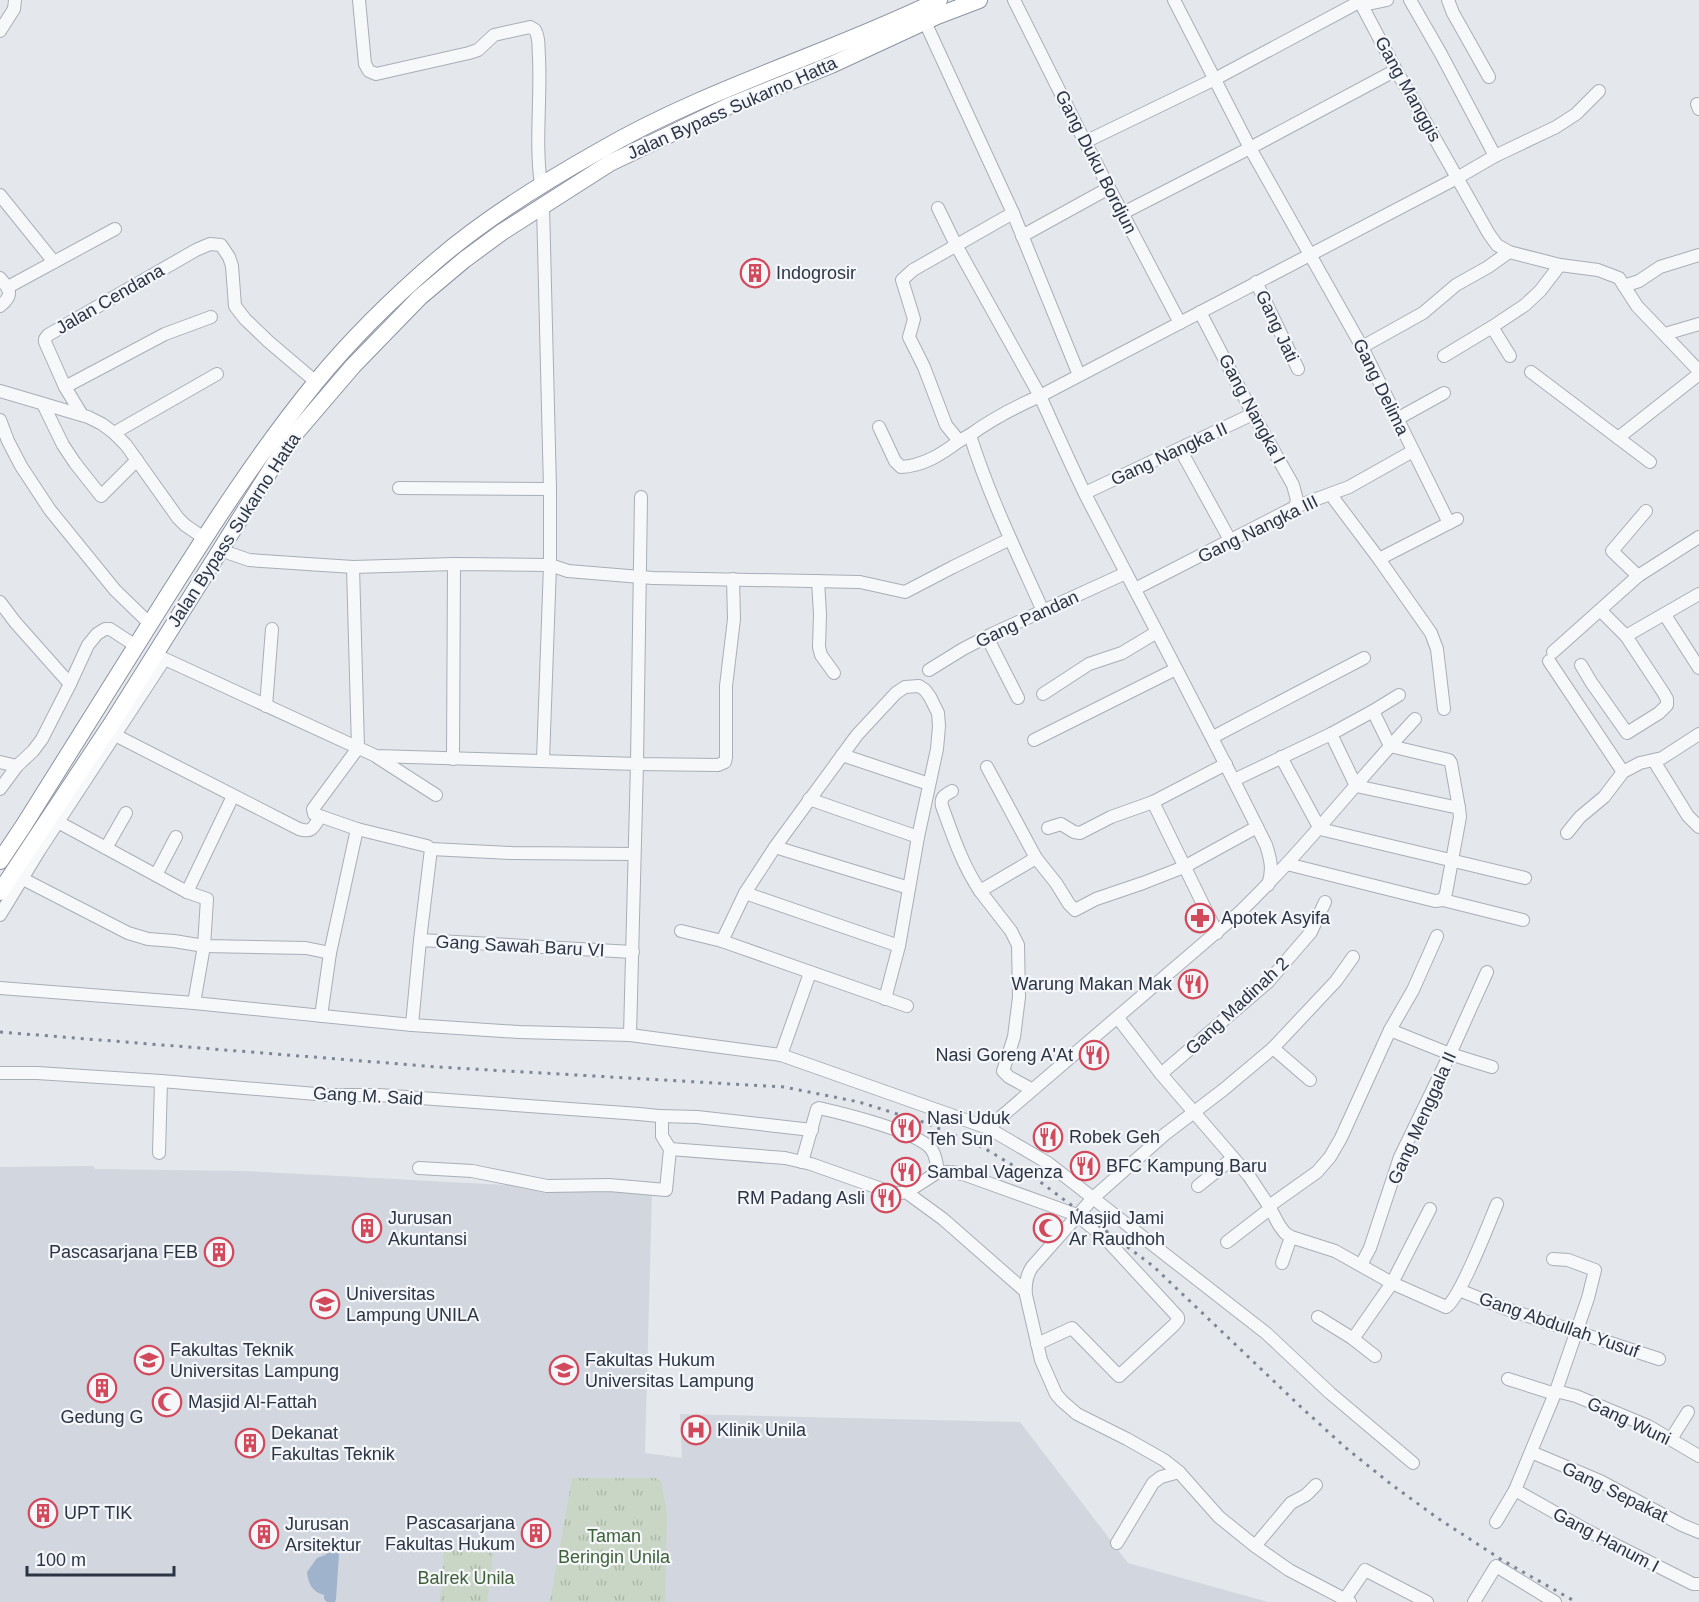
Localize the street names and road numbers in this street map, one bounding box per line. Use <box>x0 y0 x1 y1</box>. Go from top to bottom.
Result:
street label: Gang Manggis <box>1371 33 1445 145</box>
street label: Jalan Bypass Sukarno Hatta <box>624 52 841 163</box>
street label: Gang Duku Bordjun <box>1051 87 1141 237</box>
street label: Jalan Cendana <box>53 260 168 338</box>
street label: Gang Jati <box>1252 287 1302 365</box>
street label: Gang Delima <box>1349 335 1413 439</box>
street label: Gang Nangka I <box>1215 351 1289 467</box>
street label: Gang Nangka II <box>1108 418 1230 490</box>
street label: Jalan Bypass Sukarno Hatta <box>164 428 305 631</box>
street label: Gang Nangka III <box>1195 491 1321 567</box>
street label: Gang Pandan <box>972 586 1082 652</box>
street label: Gang Sawah Baru VI <box>435 932 605 960</box>
street label: Gang Madinah 2 <box>1182 953 1292 1059</box>
street label: Gang Menggala II <box>1384 1049 1460 1187</box>
street label: Gang M. Said <box>313 1083 423 1109</box>
street label: Gang Abdullah Yusuf <box>1476 1288 1643 1362</box>
street label: Gang Wuni <box>1584 1393 1674 1449</box>
street label: Gang Sepakat <box>1559 1458 1671 1526</box>
street label: Gang Hanum I <box>1550 1504 1662 1576</box>

